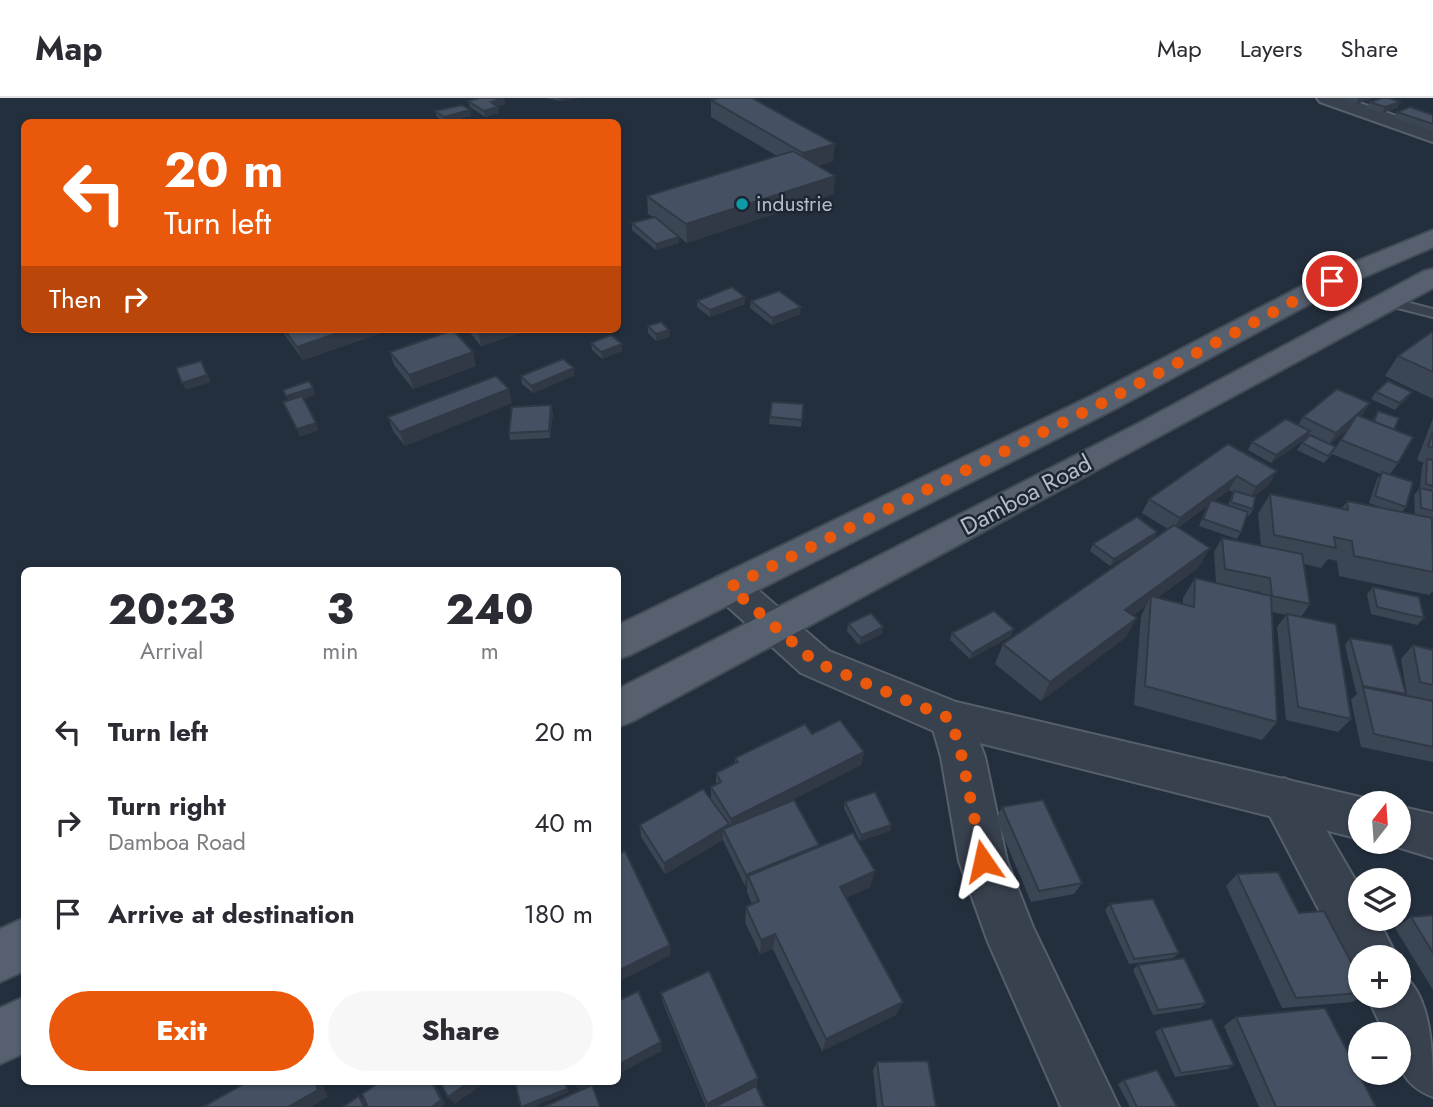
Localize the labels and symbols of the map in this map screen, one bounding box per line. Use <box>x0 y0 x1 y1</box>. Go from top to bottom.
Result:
place label: industrie <box>756 189 833 219</box>
marker: industrie <box>734 196 750 212</box>
pin <box>1302 251 1362 311</box>
street label: Damboa Road <box>954 445 1098 544</box>
north arrow <box>1348 791 1410 854</box>
position arrow <box>946 824 1020 898</box>

